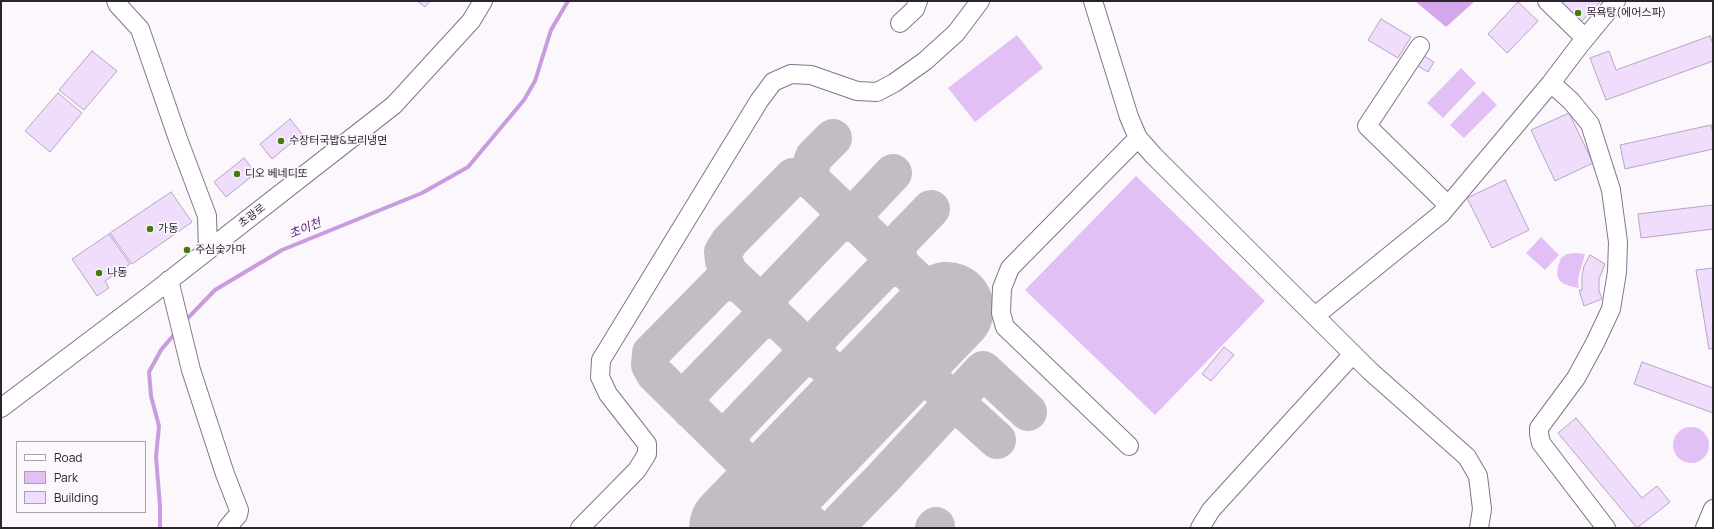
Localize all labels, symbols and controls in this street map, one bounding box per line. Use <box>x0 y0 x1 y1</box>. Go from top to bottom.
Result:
place label: 목욕탕(에어스파) <box>1586 6 1666 20</box>
marker: 목욕탕(에어스파) <box>1573 8 1583 18</box>
place label: 수장터국밥&보리냉면 <box>289 134 387 148</box>
marker: 수장터국밥&보리냉면 <box>276 136 286 146</box>
place label: 디오 베네디또 <box>245 167 308 181</box>
marker: 디오 베네디또 <box>232 169 242 179</box>
street label: 초광로 <box>236 201 268 231</box>
water label: 초이천 <box>287 216 323 242</box>
place label: 가동 <box>158 222 178 236</box>
marker: 가동 <box>145 224 155 234</box>
place label: 주심숯가마 <box>195 243 246 257</box>
marker: 주심숯가마 <box>182 245 192 255</box>
place label: 나동 <box>107 266 127 280</box>
marker: 나동 <box>94 268 104 278</box>
legend <box>16 441 146 513</box>
text: Road <box>54 449 82 466</box>
text: Park <box>54 469 78 486</box>
text: Building <box>54 489 98 506</box>

